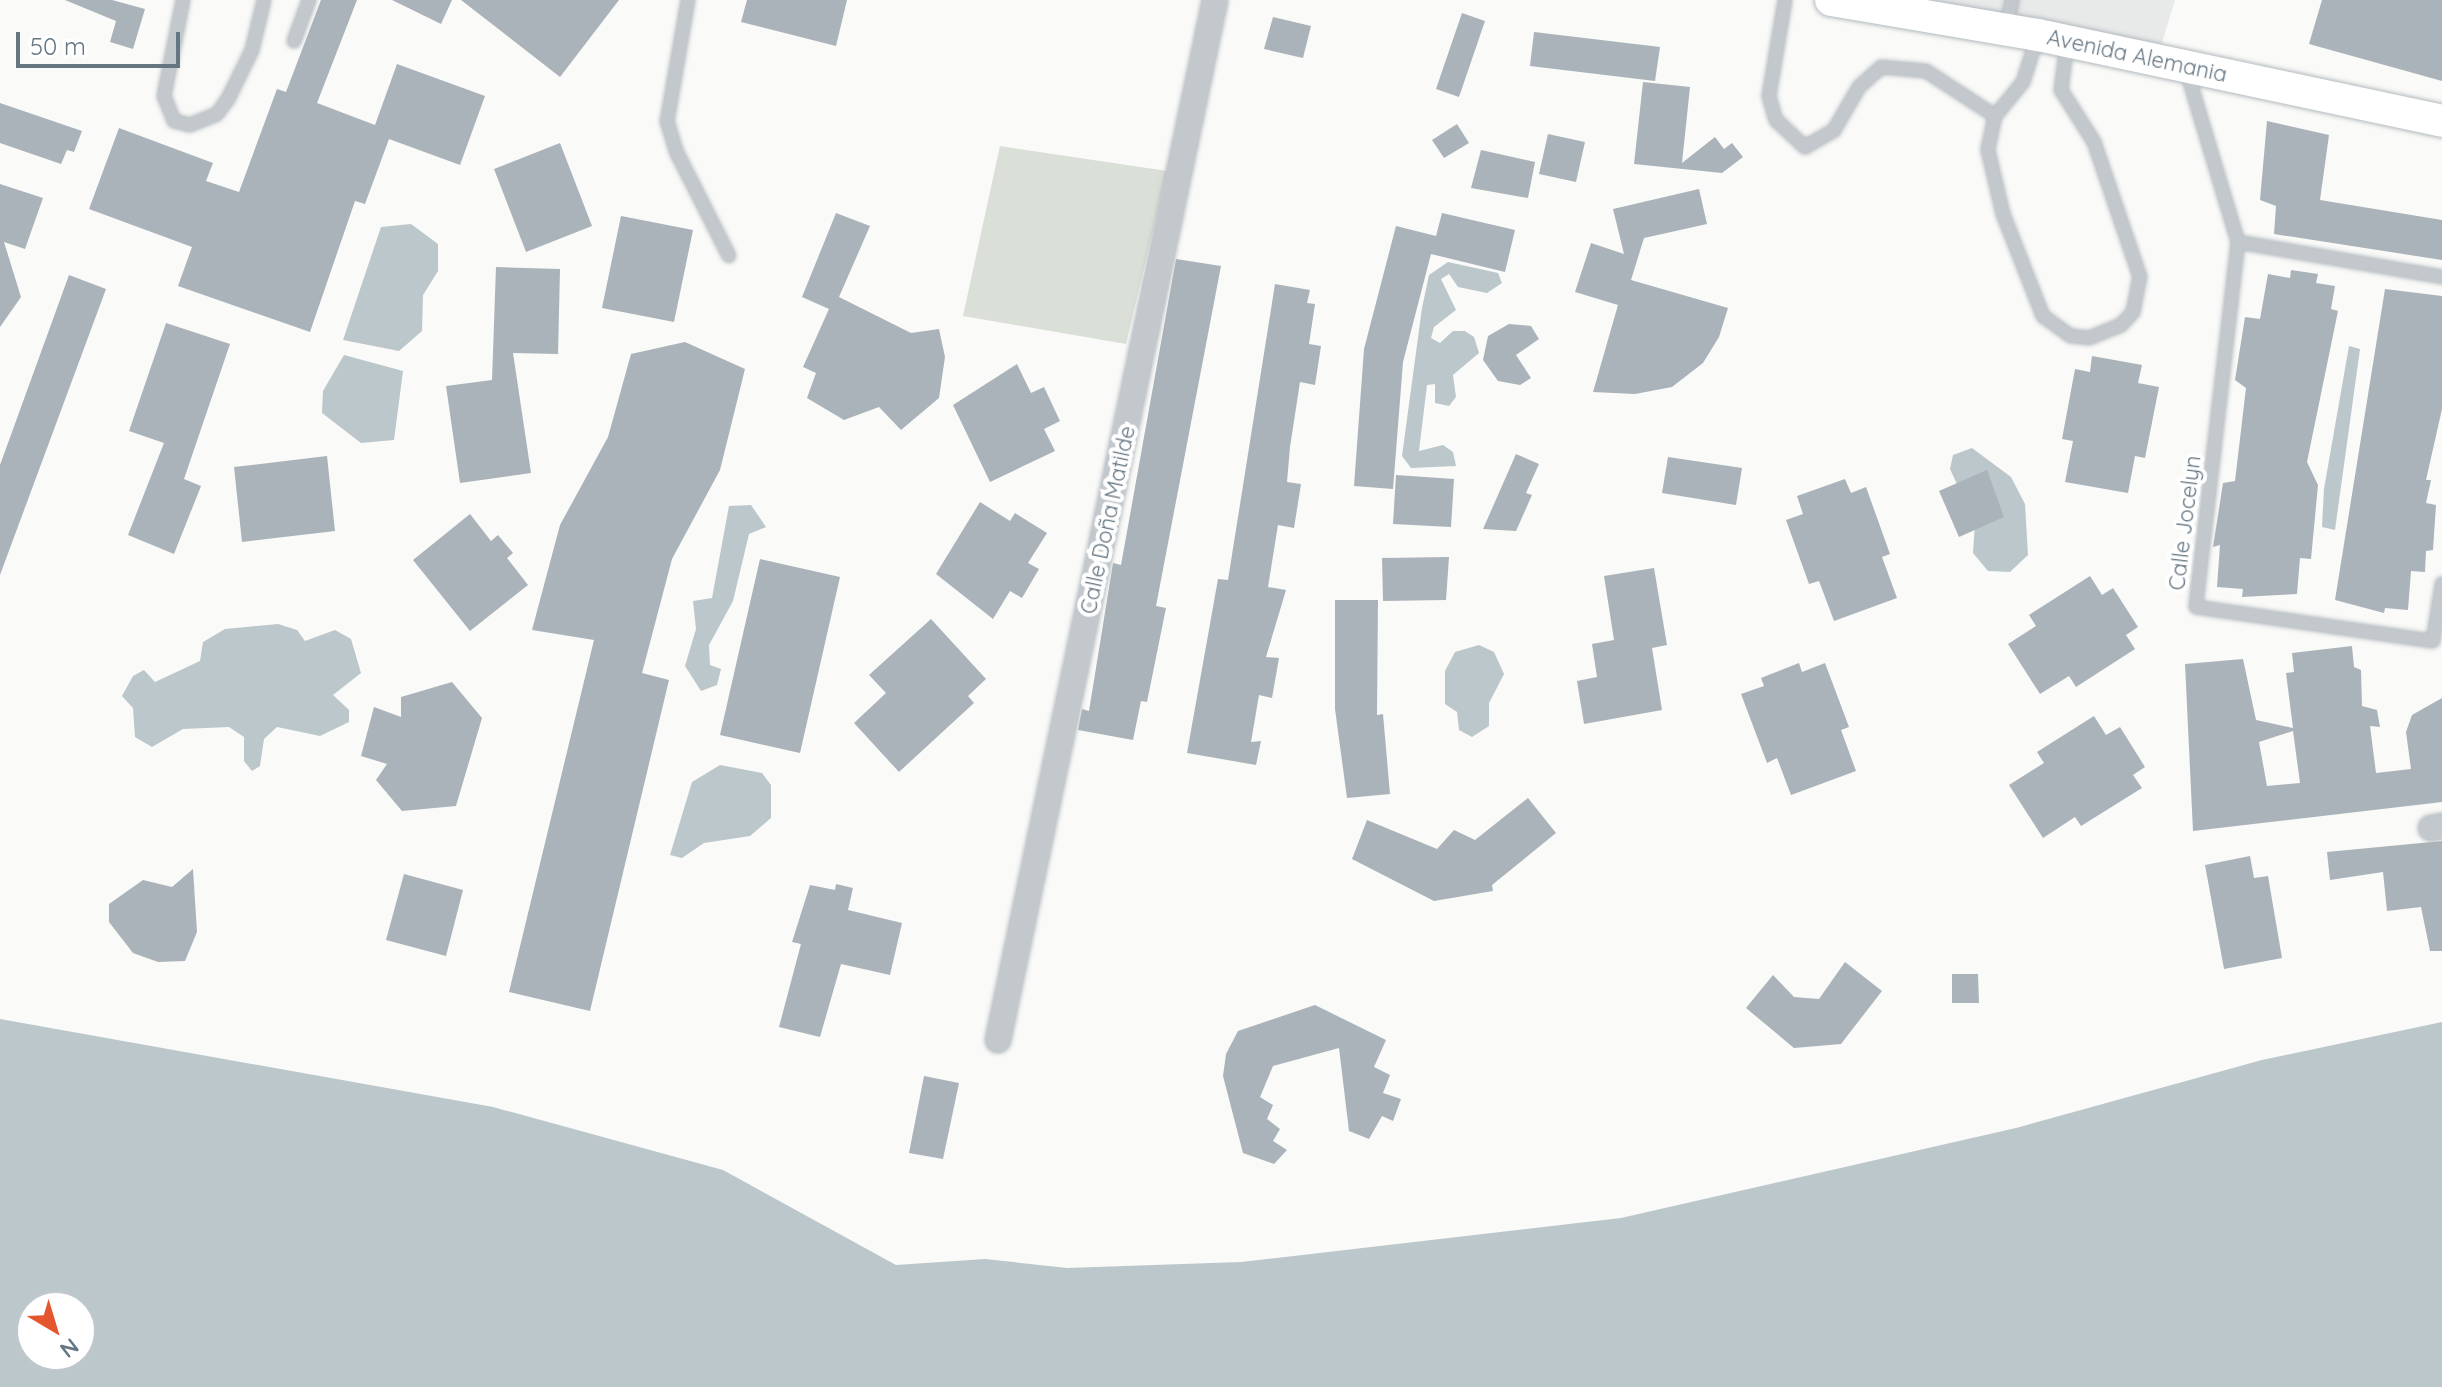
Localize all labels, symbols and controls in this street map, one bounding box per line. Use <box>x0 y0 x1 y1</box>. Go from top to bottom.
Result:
scale bar <box>20 16 184 66</box>
street label: Avenida Alemania <box>2045 24 2229 88</box>
text: 50 m <box>30 31 86 61</box>
street label: Calle Doña Matilde <box>1075 424 1141 616</box>
street label: Calle Jocelyn <box>2164 454 2206 592</box>
north arrow <box>16 1291 96 1371</box>
text: N <box>55 1332 85 1364</box>

